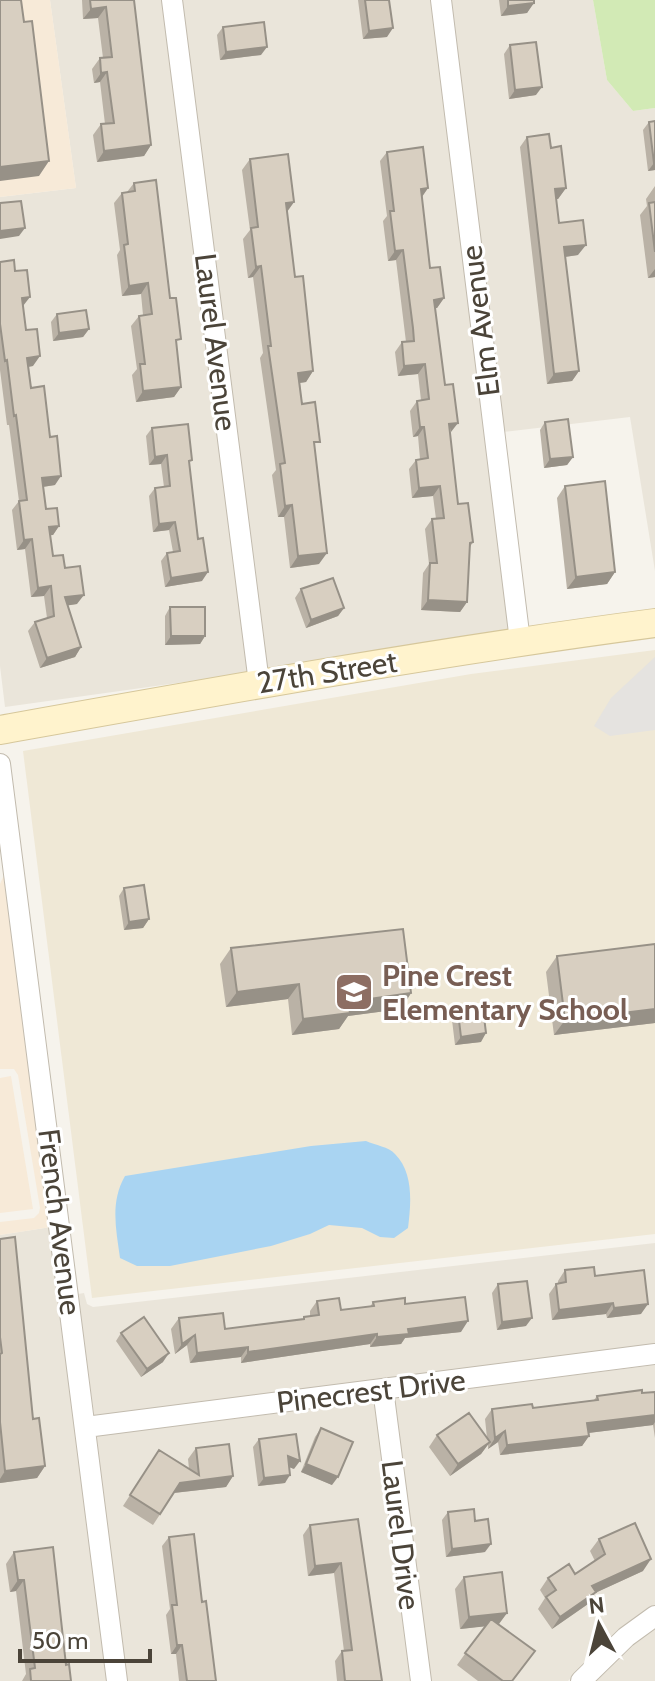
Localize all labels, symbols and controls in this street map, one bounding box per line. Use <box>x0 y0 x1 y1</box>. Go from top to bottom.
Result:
street label: Elm Avenue <box>452 243 508 399</box>
street label: Laurel Avenue <box>187 251 245 433</box>
street label: 27th Street <box>254 643 400 701</box>
place label: Pine Crest Elementary School <box>382 957 628 1028</box>
school or university icon: Pine Crest Elementary School <box>333 971 375 1013</box>
street label: French Avenue <box>30 1127 90 1317</box>
street label: Pinecrest Drive <box>274 1361 468 1421</box>
street label: Laurel Drive <box>373 1458 429 1612</box>
north arrow <box>559 1585 639 1665</box>
text: N <box>587 1591 606 1620</box>
scale bar <box>20 1613 150 1663</box>
text: 50 m <box>32 1626 88 1655</box>

